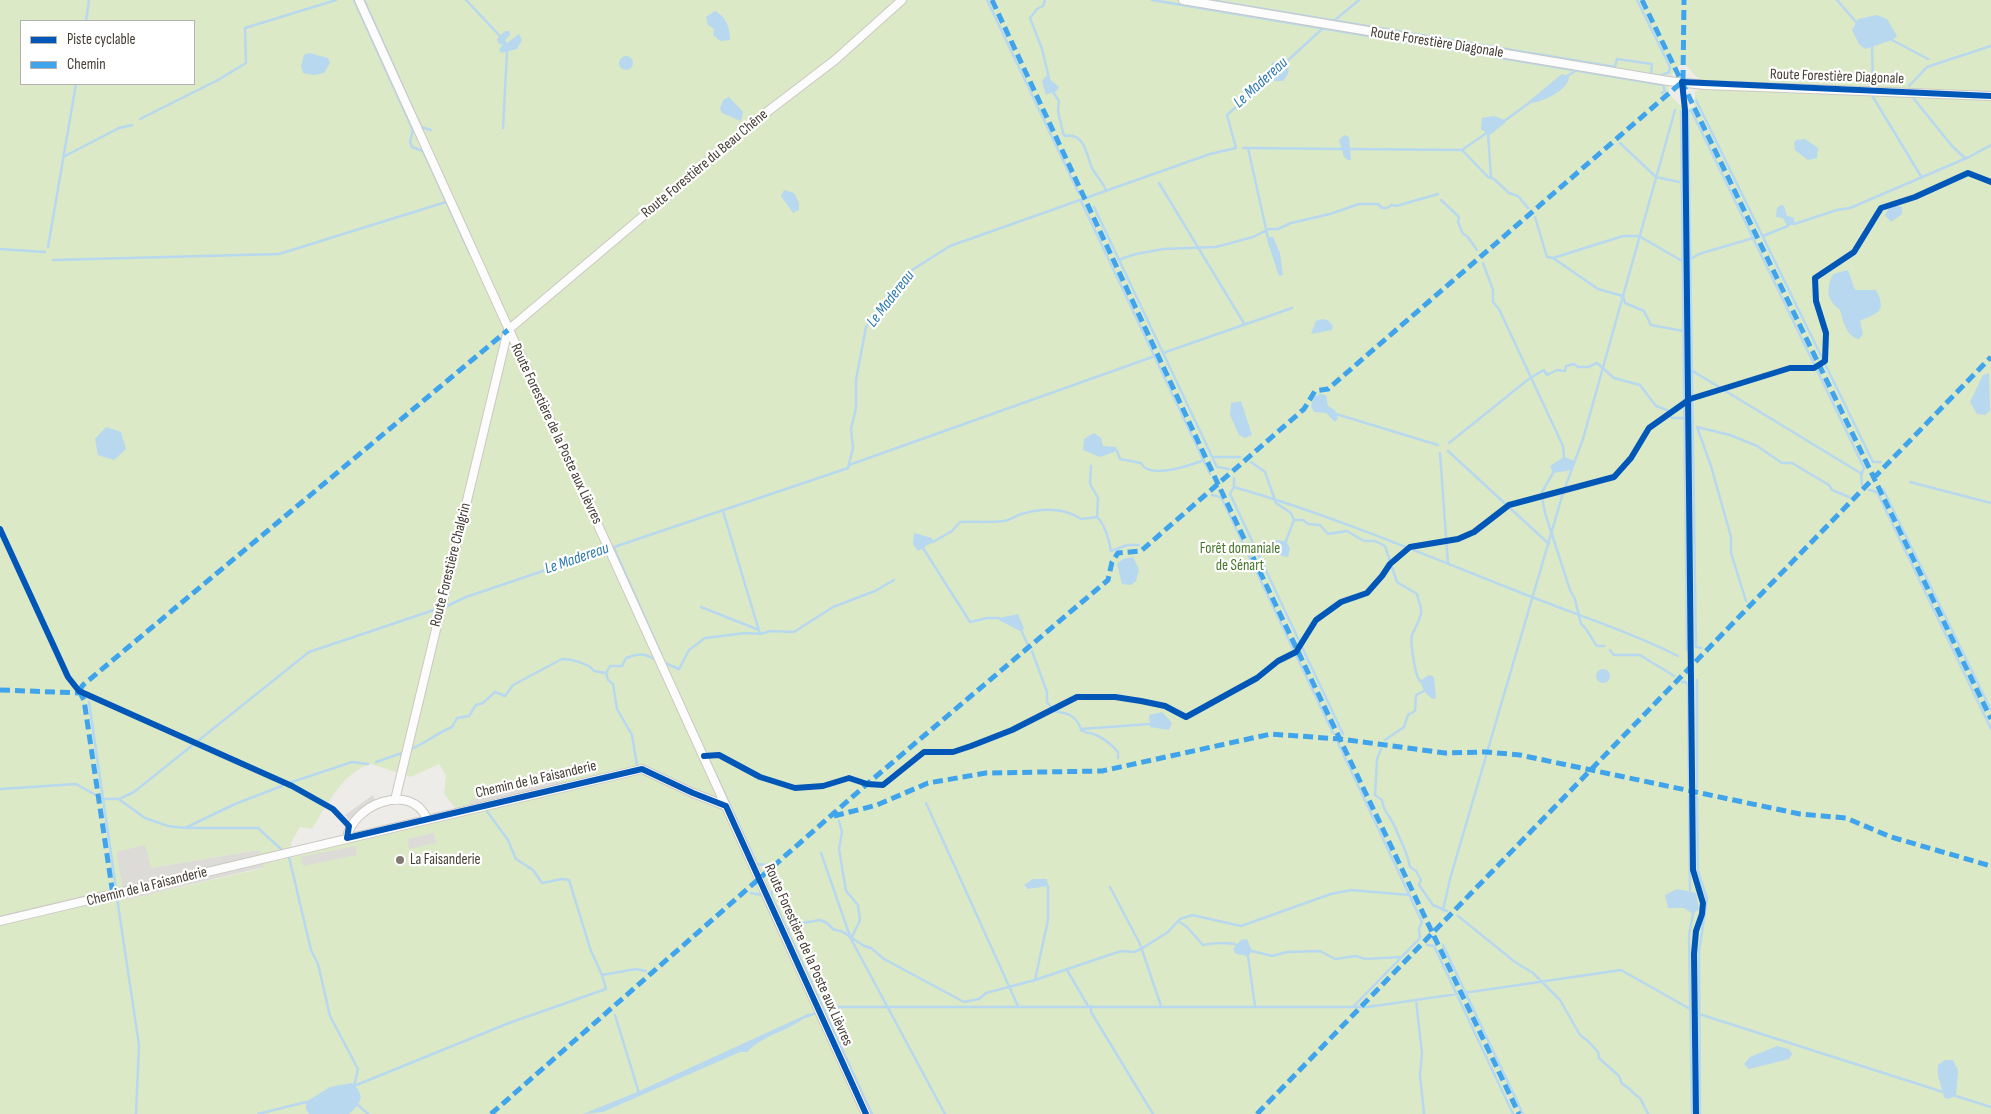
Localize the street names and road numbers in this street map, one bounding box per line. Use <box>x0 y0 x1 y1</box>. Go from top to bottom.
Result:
street label: Route Forestière Diagonale <box>1369 24 1505 62</box>
street label: Route Forestière Diagonale <box>1770 66 1904 88</box>
street label: Route Forestière du Beau Chêne <box>638 106 772 222</box>
street label: Route Forestière de la Poste aux Lièvres <box>506 341 606 527</box>
street label: Route Forestière Chalgrin <box>427 501 475 629</box>
street label: Chemin de la Faisanderie <box>474 757 598 803</box>
street label: Route Forestière de la Poste aux Lièvres <box>760 861 856 1049</box>
street label: Chemin de la Faisanderie <box>85 863 209 911</box>

